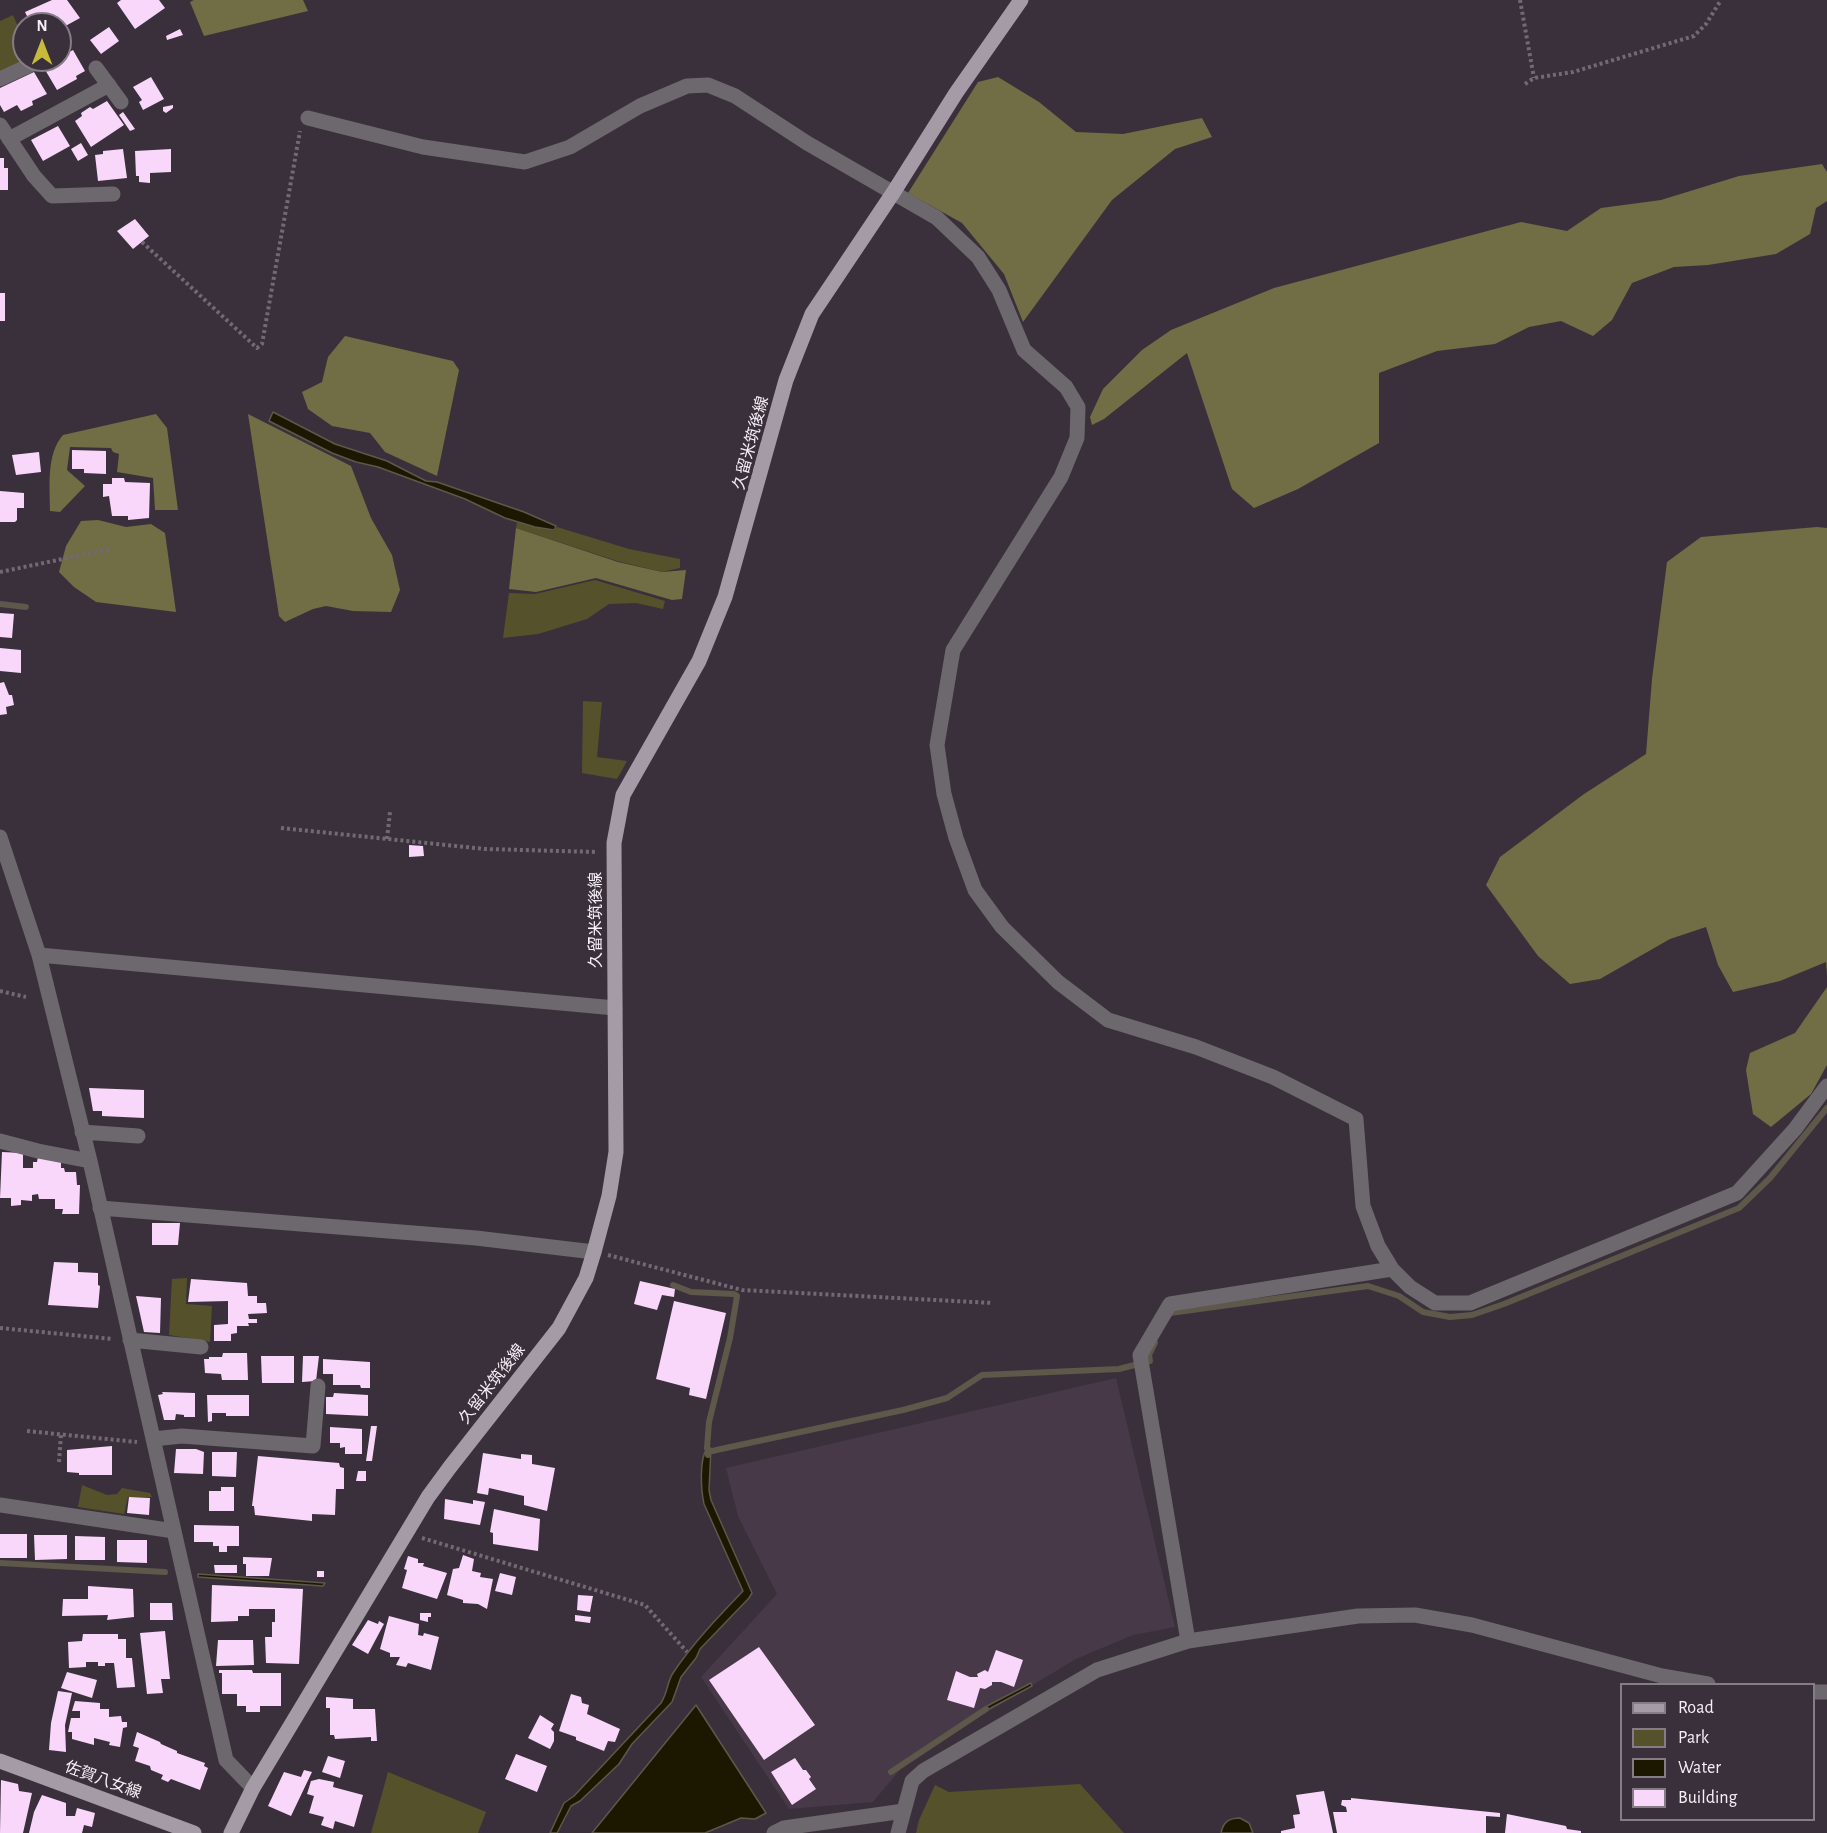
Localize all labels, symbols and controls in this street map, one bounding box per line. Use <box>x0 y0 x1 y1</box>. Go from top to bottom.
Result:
north arrow <box>12 12 72 72</box>
text: N <box>36 18 48 34</box>
street label: 久留米筑後線 <box>729 394 773 492</box>
street label: 久留米筑後線 <box>586 872 606 968</box>
street label: 久留米筑後線 <box>455 1340 529 1428</box>
legend <box>1620 1683 1815 1821</box>
text: Road <box>1678 1699 1714 1717</box>
text: Park <box>1678 1729 1709 1747</box>
street label: 佐賀八女線 <box>62 1757 144 1803</box>
text: Water <box>1678 1759 1721 1777</box>
text: Building <box>1678 1789 1737 1807</box>

